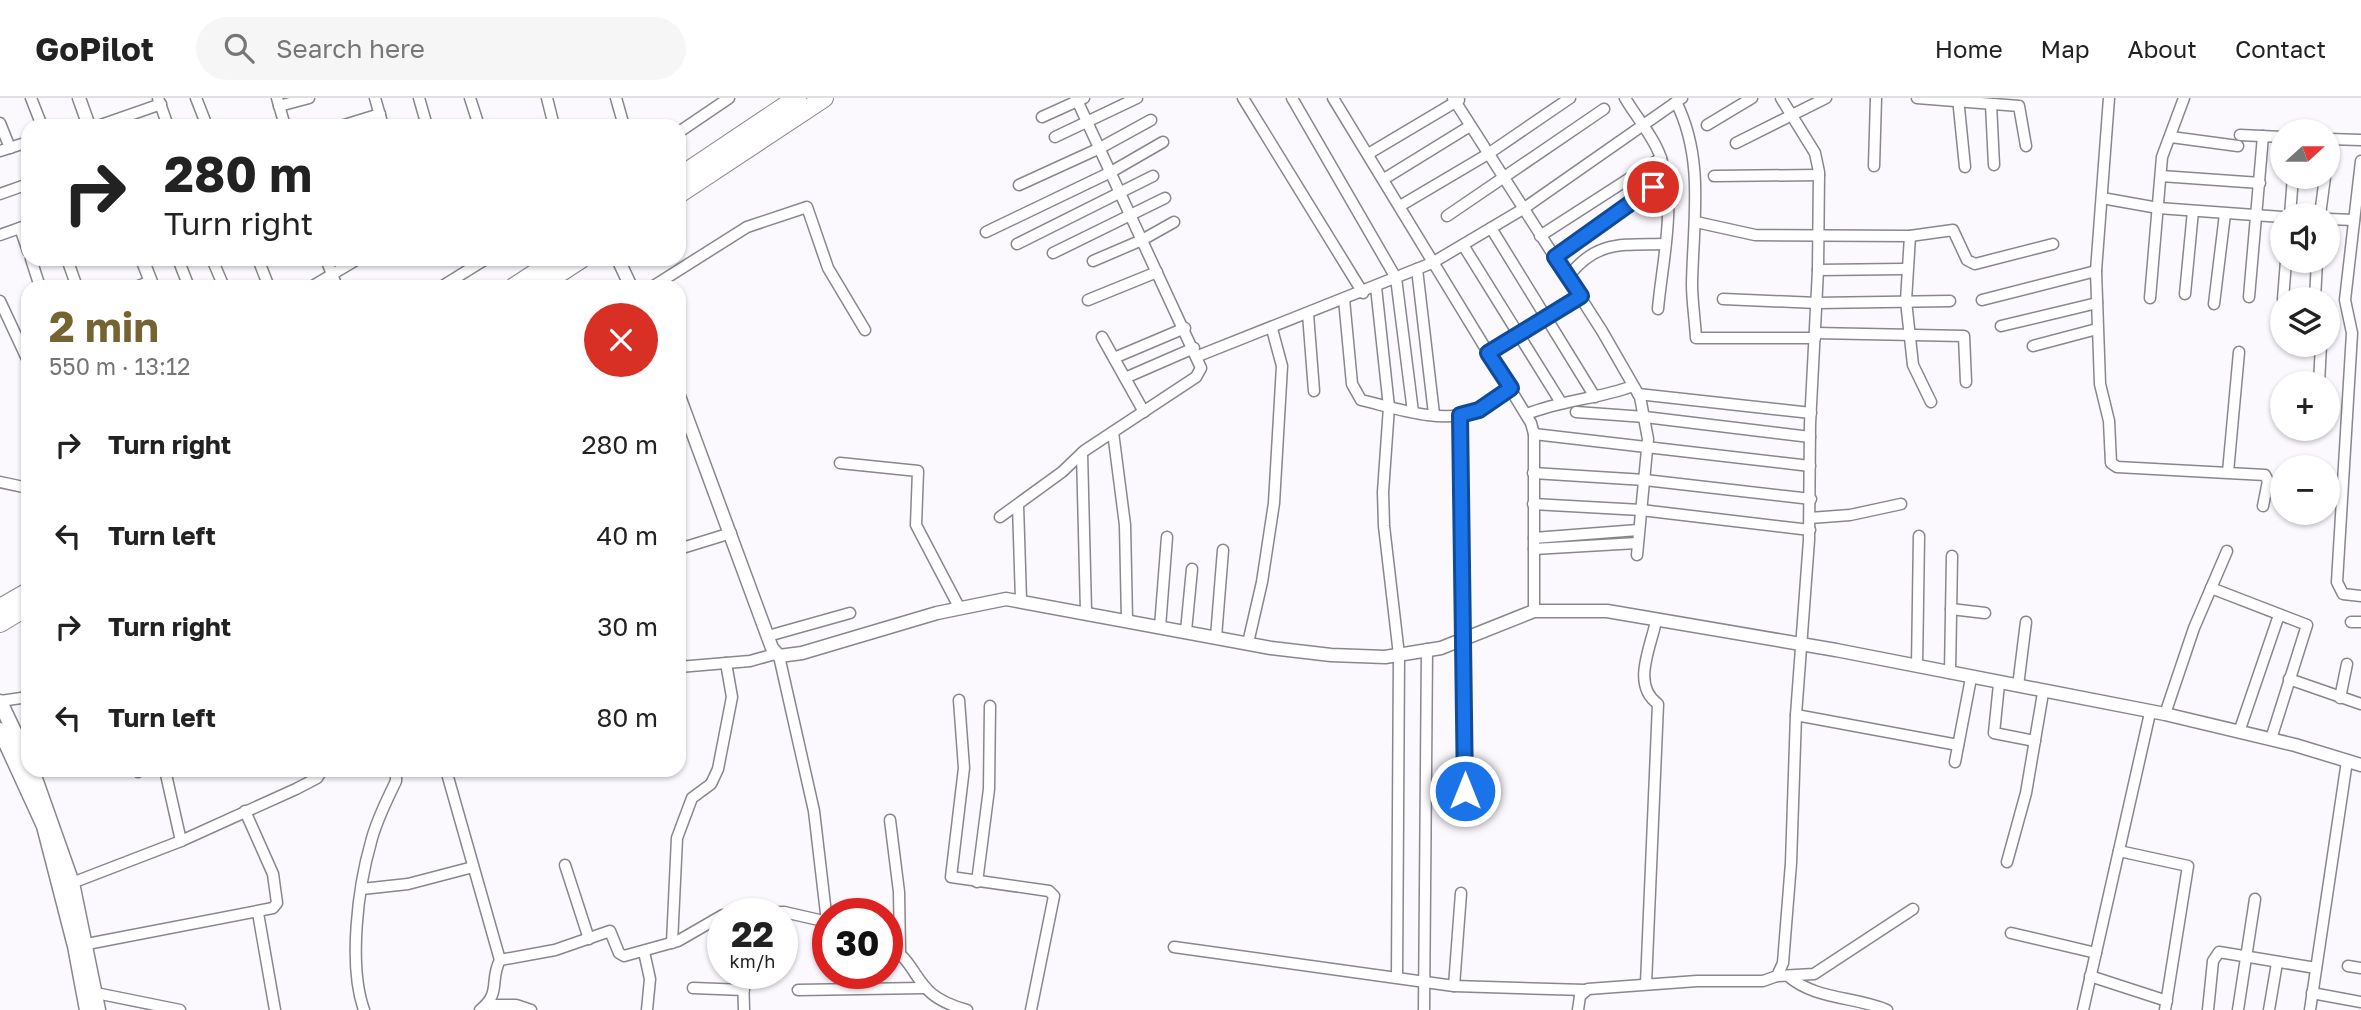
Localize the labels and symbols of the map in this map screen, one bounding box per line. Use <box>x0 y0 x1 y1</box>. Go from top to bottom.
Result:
north arrow <box>2270 119 2340 189</box>
pin <box>1623 157 1683 217</box>
position arrow <box>1428 754 1502 828</box>
speed limit sign: 30 <box>812 898 903 989</box>

